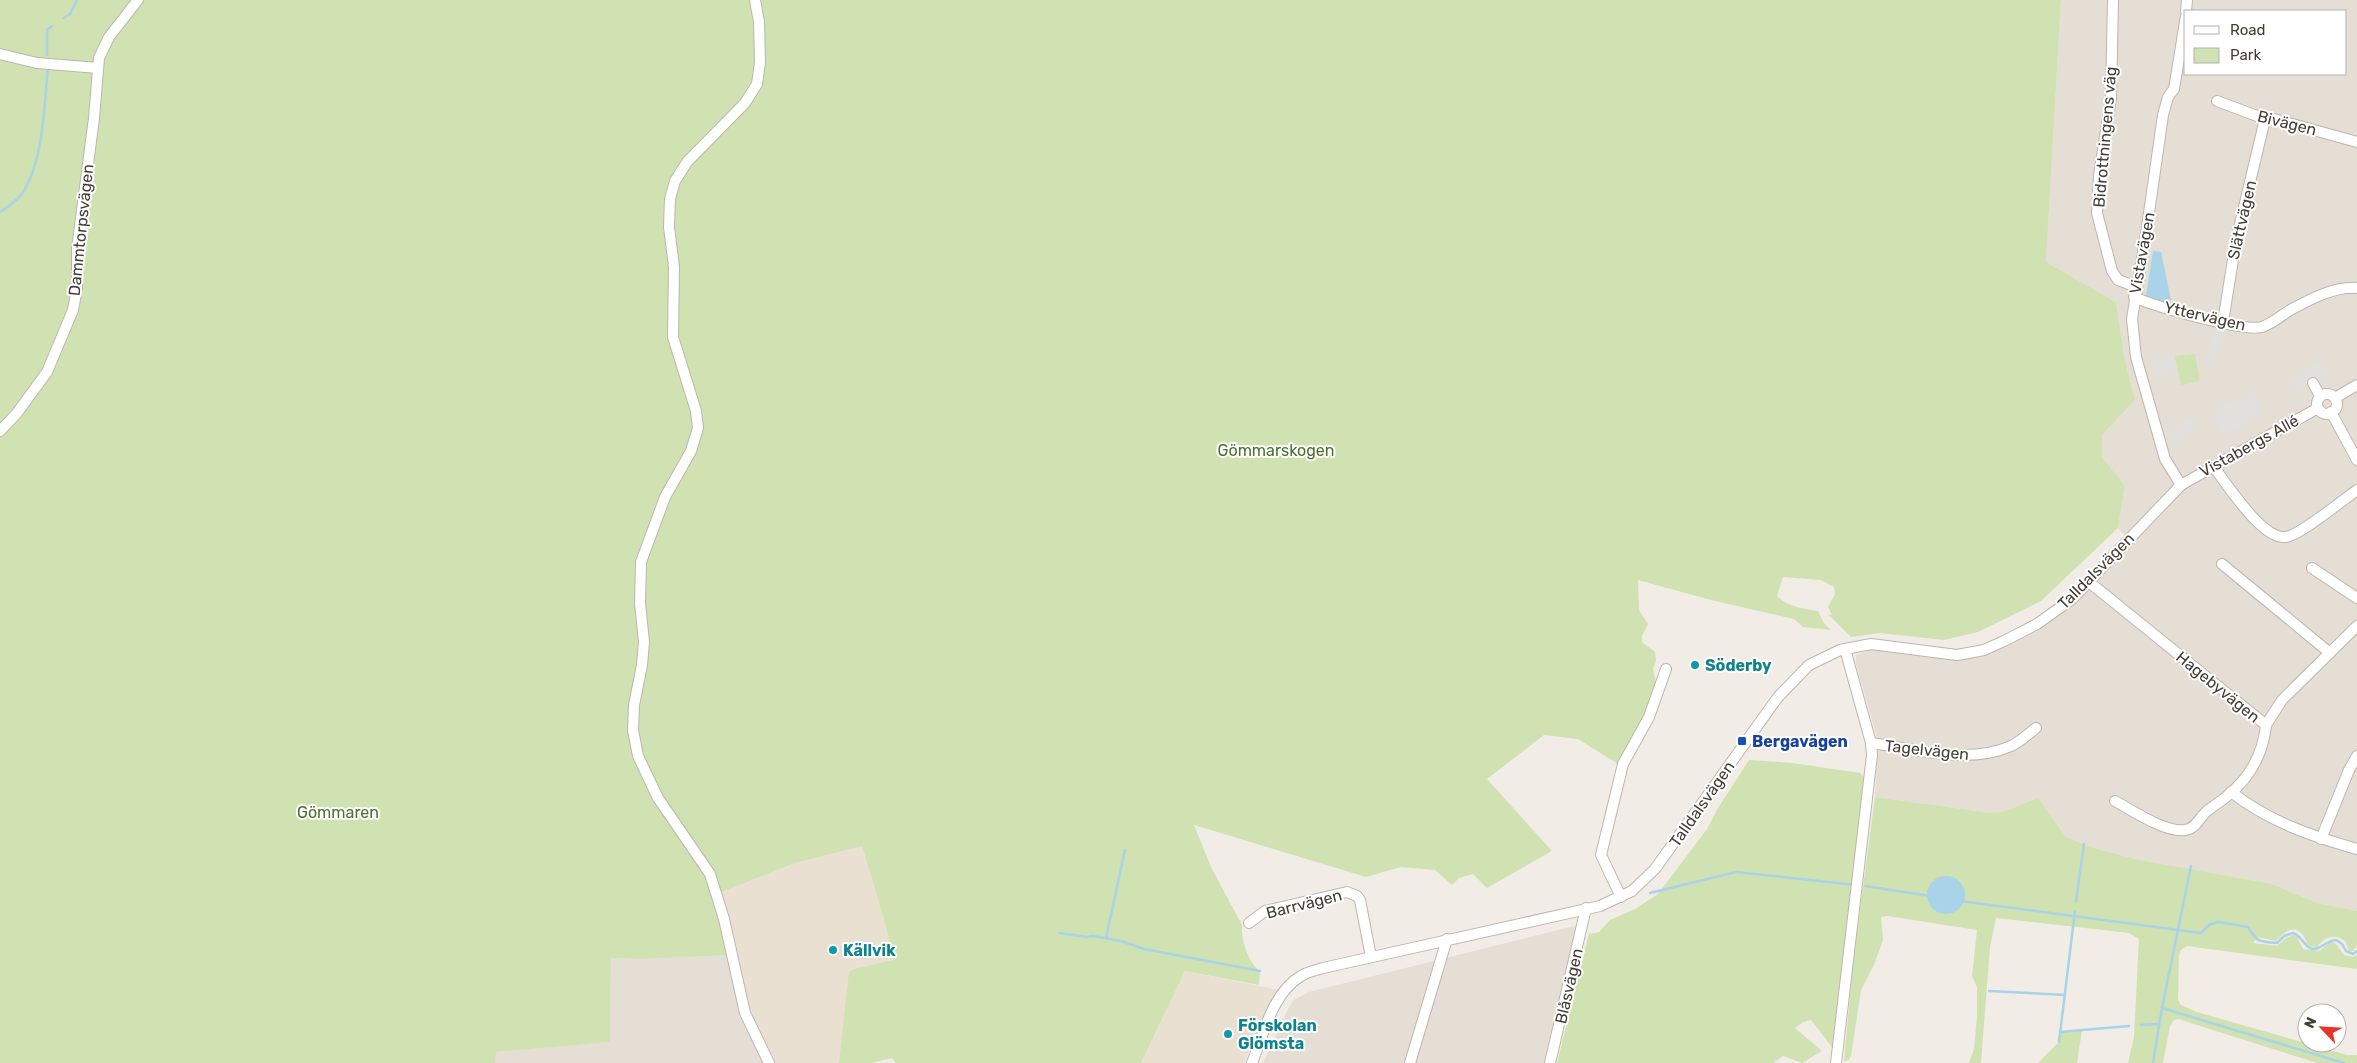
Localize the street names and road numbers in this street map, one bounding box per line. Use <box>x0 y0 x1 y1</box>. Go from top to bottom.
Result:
street label: Bidrottningens väg <box>2089 66 2121 208</box>
street label: Bivägen <box>2256 107 2318 139</box>
street label: Dammtorpsvägen <box>65 163 97 297</box>
street label: Slättvägen <box>2224 179 2260 261</box>
street label: Vistavägen <box>2125 210 2159 296</box>
street label: Yttervägen <box>2162 297 2248 335</box>
street label: Vistabergs Allé <box>2196 411 2302 481</box>
street label: Talldalsvägen <box>2054 529 2138 613</box>
street label: Hagebyvägen <box>2172 647 2264 727</box>
street label: Tagelvägen <box>1884 736 1970 764</box>
street label: Talldalsvägen <box>1666 758 1738 850</box>
street label: Barrvägen <box>1264 885 1344 923</box>
street label: Blåsvägen <box>1551 946 1587 1026</box>

